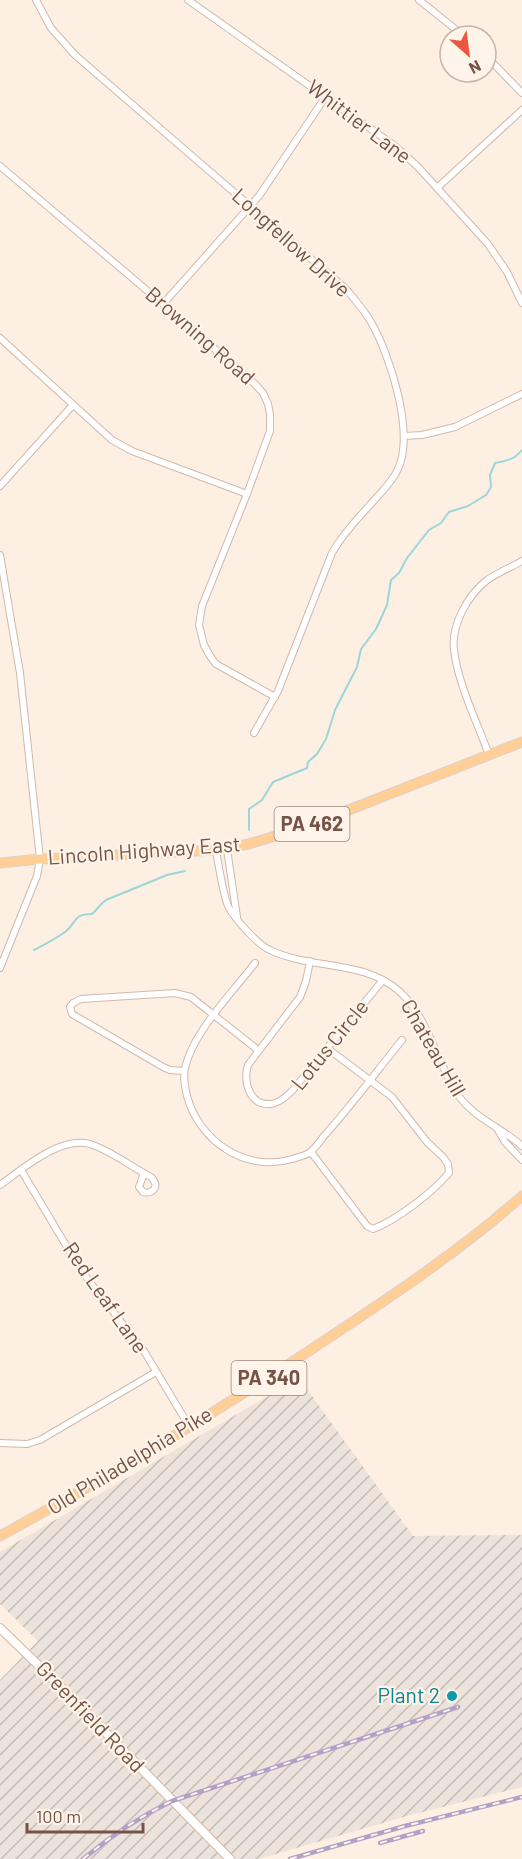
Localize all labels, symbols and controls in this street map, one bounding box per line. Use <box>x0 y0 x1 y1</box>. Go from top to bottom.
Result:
north arrow <box>438 24 498 84</box>
text: N <box>466 57 484 79</box>
street label: Whittier Lane <box>303 74 417 168</box>
street label: Longfellow Drive <box>228 182 356 302</box>
street label: Browning Road <box>141 281 261 389</box>
road number: PA 462 <box>274 807 350 841</box>
street label: Lincoln Highway East <box>47 830 241 869</box>
street label: Lotus Circle <box>285 994 373 1094</box>
street label: Chateau Hill <box>396 994 472 1100</box>
street label: Red Leaf Lane <box>59 1237 154 1358</box>
road number: PA 340 <box>232 1361 306 1395</box>
street label: Old Philadelphia Pike <box>42 1401 216 1519</box>
street label: Greenfield Road <box>32 1655 150 1777</box>
place label: Plant 2 <box>378 1682 440 1707</box>
marker: Plant 2 <box>445 1689 459 1703</box>
scale bar <box>27 1796 142 1834</box>
text: 100 m <box>36 1805 81 1827</box>

